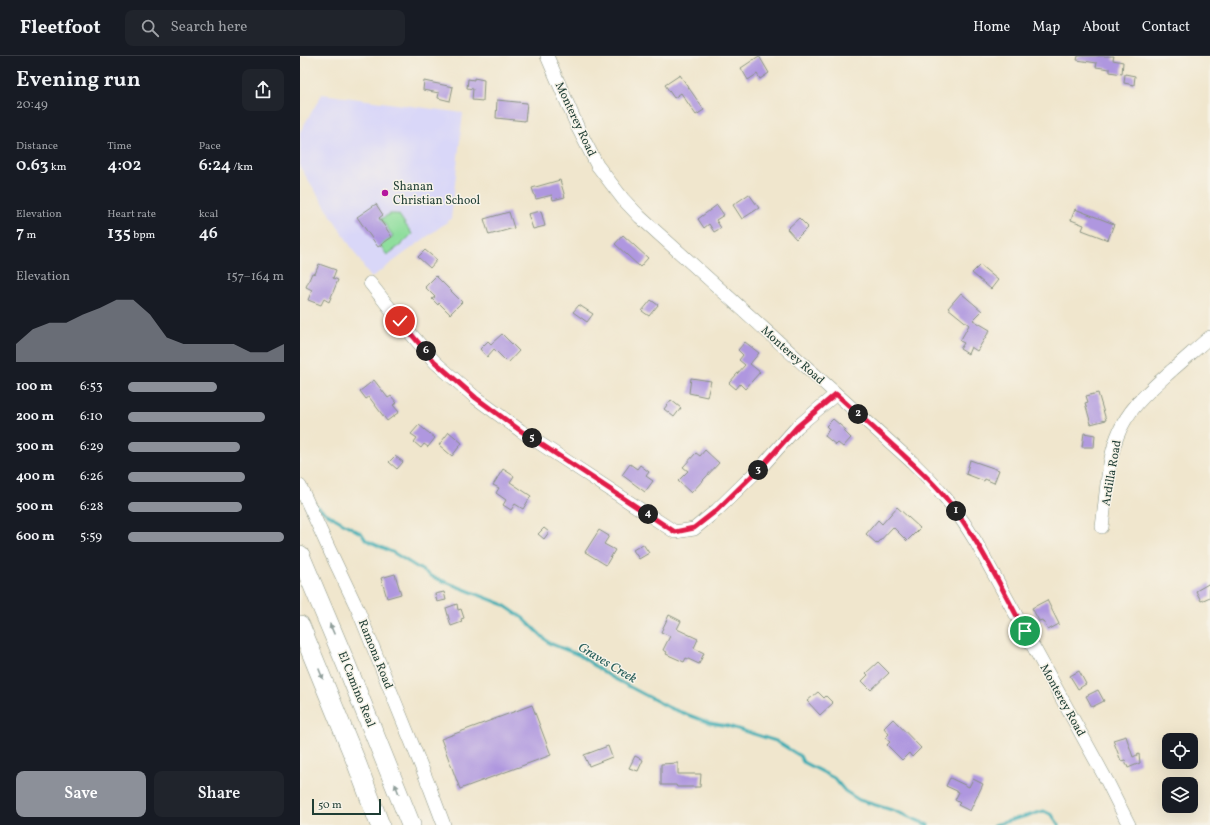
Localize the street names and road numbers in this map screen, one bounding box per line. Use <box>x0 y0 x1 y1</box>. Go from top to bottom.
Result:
street label: Monterey Road <box>551 80 599 159</box>
street label: Monterey Road <box>757 323 828 389</box>
street label: Ardilla Road <box>1098 439 1126 507</box>
street label: Ramona Road <box>354 617 396 692</box>
street label: El Camino Real <box>334 649 379 730</box>
street label: Monterey Road <box>1036 661 1089 740</box>

